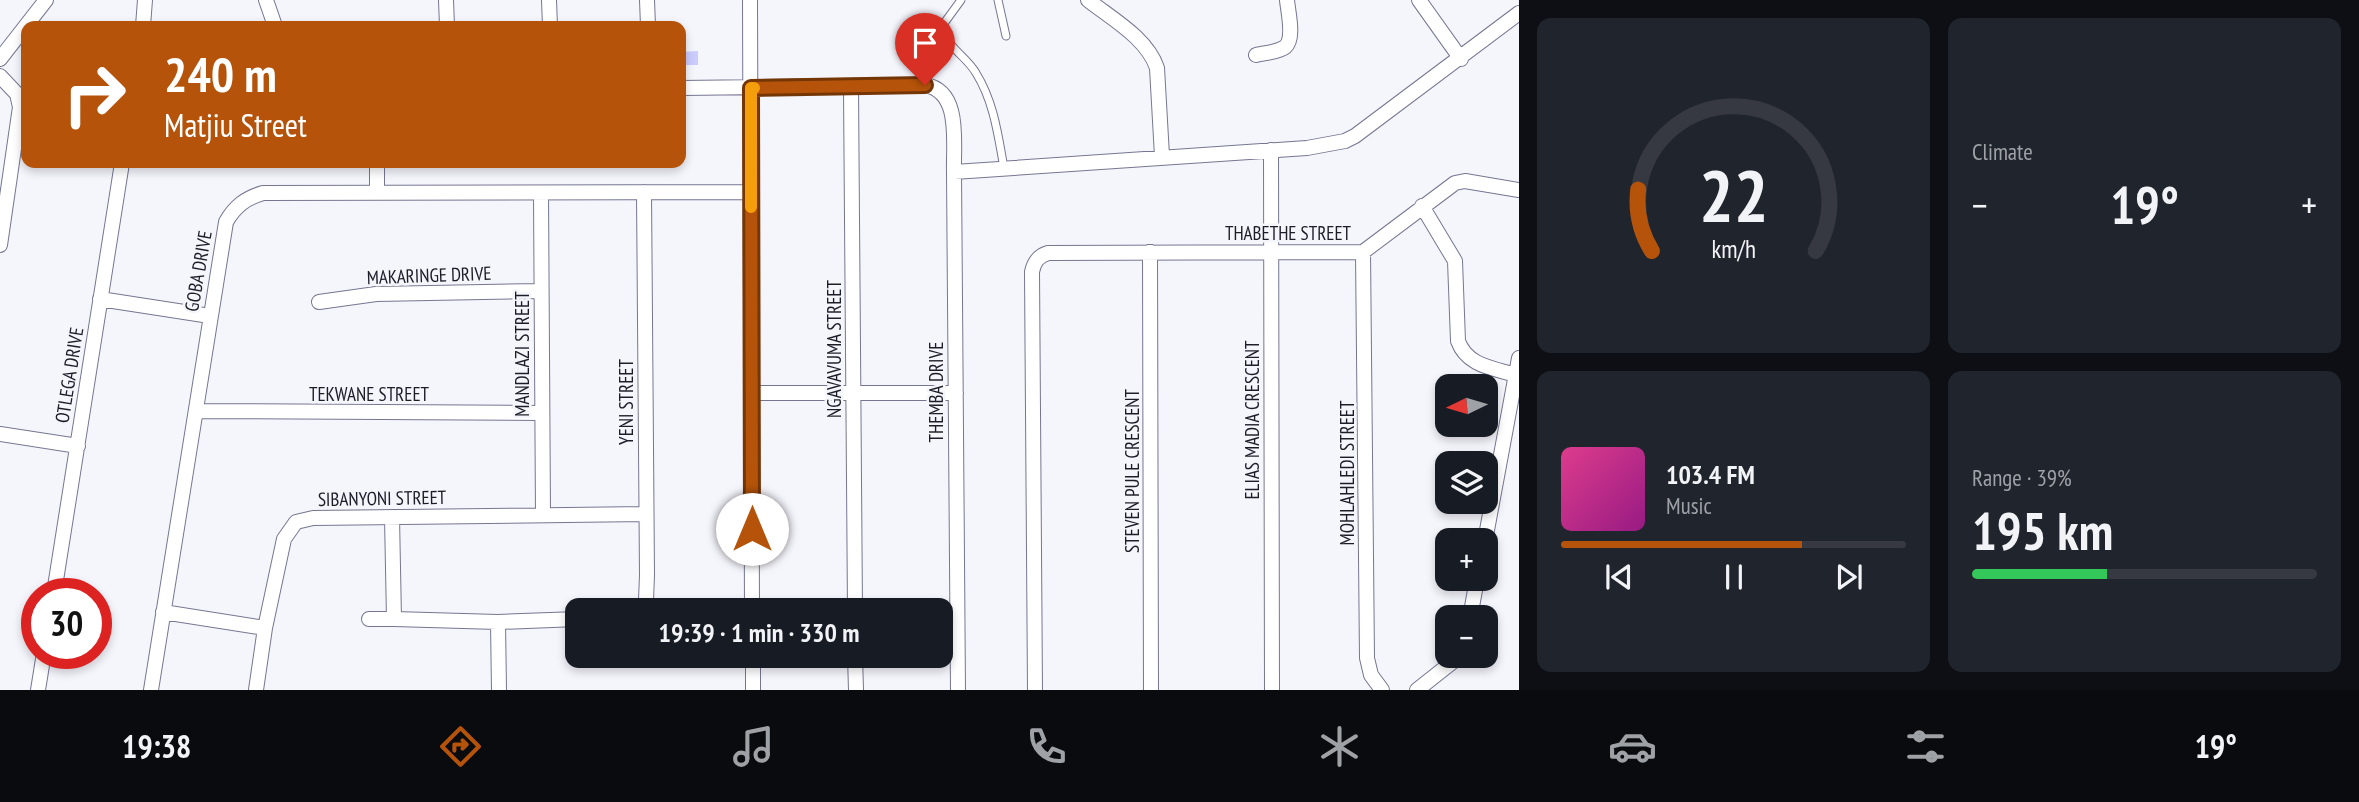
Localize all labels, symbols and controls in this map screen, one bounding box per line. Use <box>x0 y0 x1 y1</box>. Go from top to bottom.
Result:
pin <box>895 13 955 85</box>
icon: arrive <box>906 24 944 62</box>
text: 240 m <box>164 42 277 106</box>
icon: right <box>49 49 140 140</box>
text: Matjiu Street <box>164 104 307 146</box>
text: Climate <box>1972 137 2033 166</box>
text: 22 <box>1699 148 1768 242</box>
text: 19° <box>2110 171 2179 238</box>
text: − <box>1972 180 1988 229</box>
text: + <box>2301 180 2317 229</box>
street label: THABETHE STREET <box>1225 221 1352 245</box>
street label: GOBA DRIVE <box>179 229 217 313</box>
text: km/h <box>1711 233 1756 265</box>
street label: MAKARINGE DRIVE <box>366 261 492 289</box>
street label: NGAVAVUMA STREET <box>822 280 846 418</box>
street label: MANDLAZI STREET <box>510 291 534 417</box>
street label: OTLEGA DRIVE <box>50 325 88 425</box>
street label: ELIAS MADIA CRESCENT <box>1240 340 1264 500</box>
street label: THEMBA DRIVE <box>924 342 948 442</box>
street label: YENI STREET <box>614 358 638 445</box>
north arrow <box>1435 374 1498 438</box>
map controls <box>1435 374 1498 668</box>
street label: TEKWANE STREET <box>309 382 430 406</box>
street label: STEVEN PULE CRESCENT <box>1120 388 1144 553</box>
street label: MOHLAHLEDI STREET <box>1335 400 1359 545</box>
button: layers <box>1435 451 1498 514</box>
text: 103.4 FM <box>1666 458 1755 491</box>
text: Range · 39% <box>1972 463 2072 492</box>
street label: SIBANYONI STREET <box>318 485 447 511</box>
text: Music <box>1666 491 1712 520</box>
position arrow <box>715 492 789 566</box>
text: 195 km <box>1972 497 2113 564</box>
button: + <box>1435 528 1498 591</box>
icon: previous <box>1600 558 1638 596</box>
icon: pause <box>1715 558 1753 596</box>
icon: next <box>1830 558 1868 596</box>
speed limit sign: 30 <box>21 578 112 669</box>
button: − <box>1435 605 1498 668</box>
text: 19:39 · 1 min · 330 m <box>659 616 859 649</box>
icon: directions <box>436 722 485 771</box>
icon: music <box>729 722 778 771</box>
icon: phone <box>1022 722 1071 771</box>
icon: climate <box>1315 722 1364 771</box>
icon: car <box>1608 722 1657 771</box>
icon: filters <box>1901 722 1950 771</box>
text: 19:38 <box>122 725 191 767</box>
text: 19° <box>2195 725 2237 767</box>

